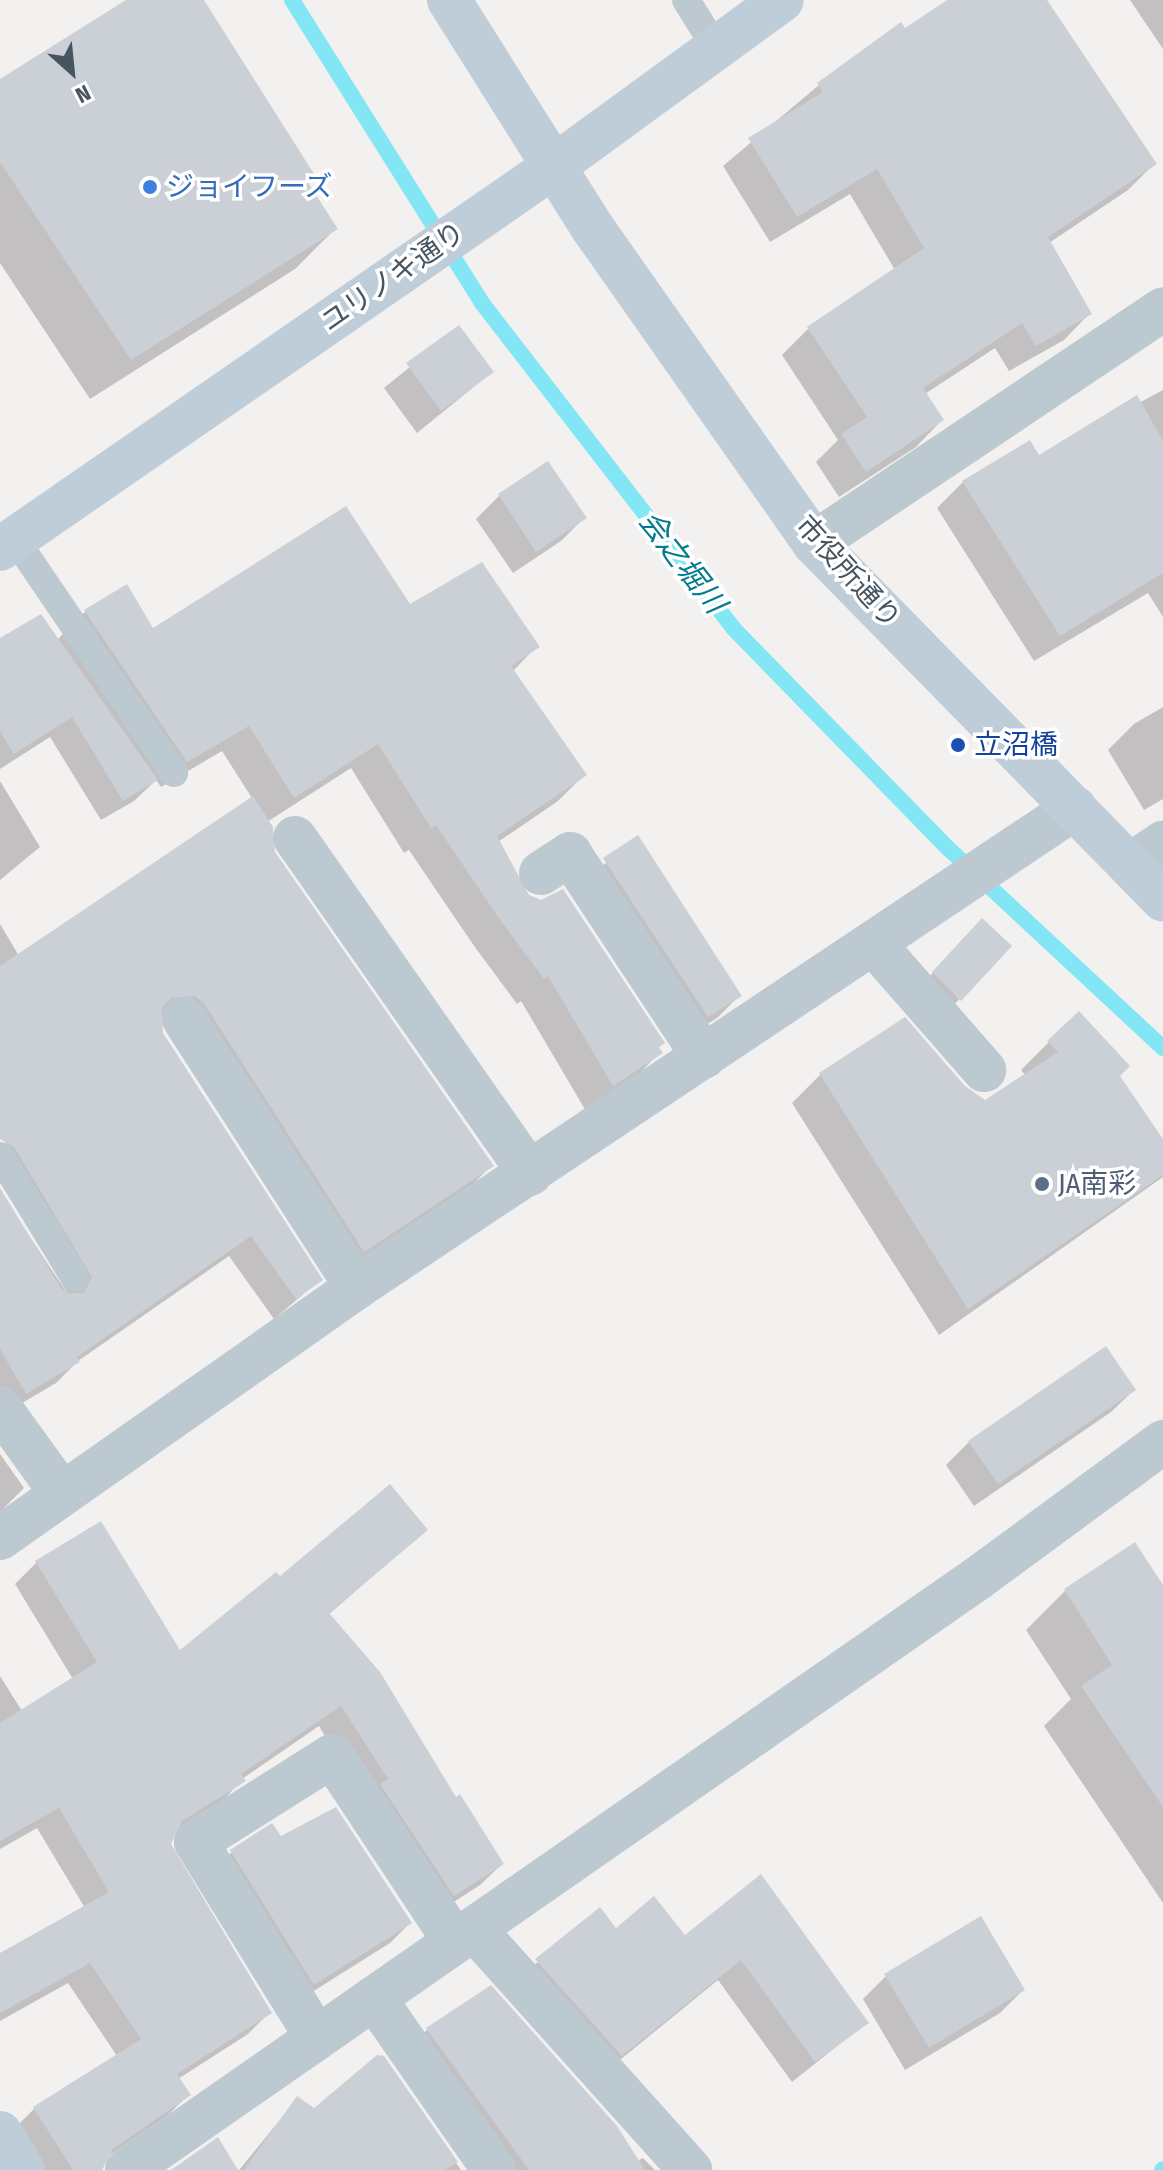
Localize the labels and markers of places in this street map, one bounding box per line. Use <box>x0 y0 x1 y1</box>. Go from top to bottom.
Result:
place label: ジョイフーズ <box>166 170 334 204</box>
marker: ジョイフーズ <box>141 178 159 196</box>
place label: 立沼橋 <box>974 728 1058 762</box>
marker: 立沼橋 <box>949 736 967 754</box>
place label: JA南彩 <box>1058 1167 1136 1201</box>
marker: JA南彩 <box>1033 1175 1051 1193</box>

